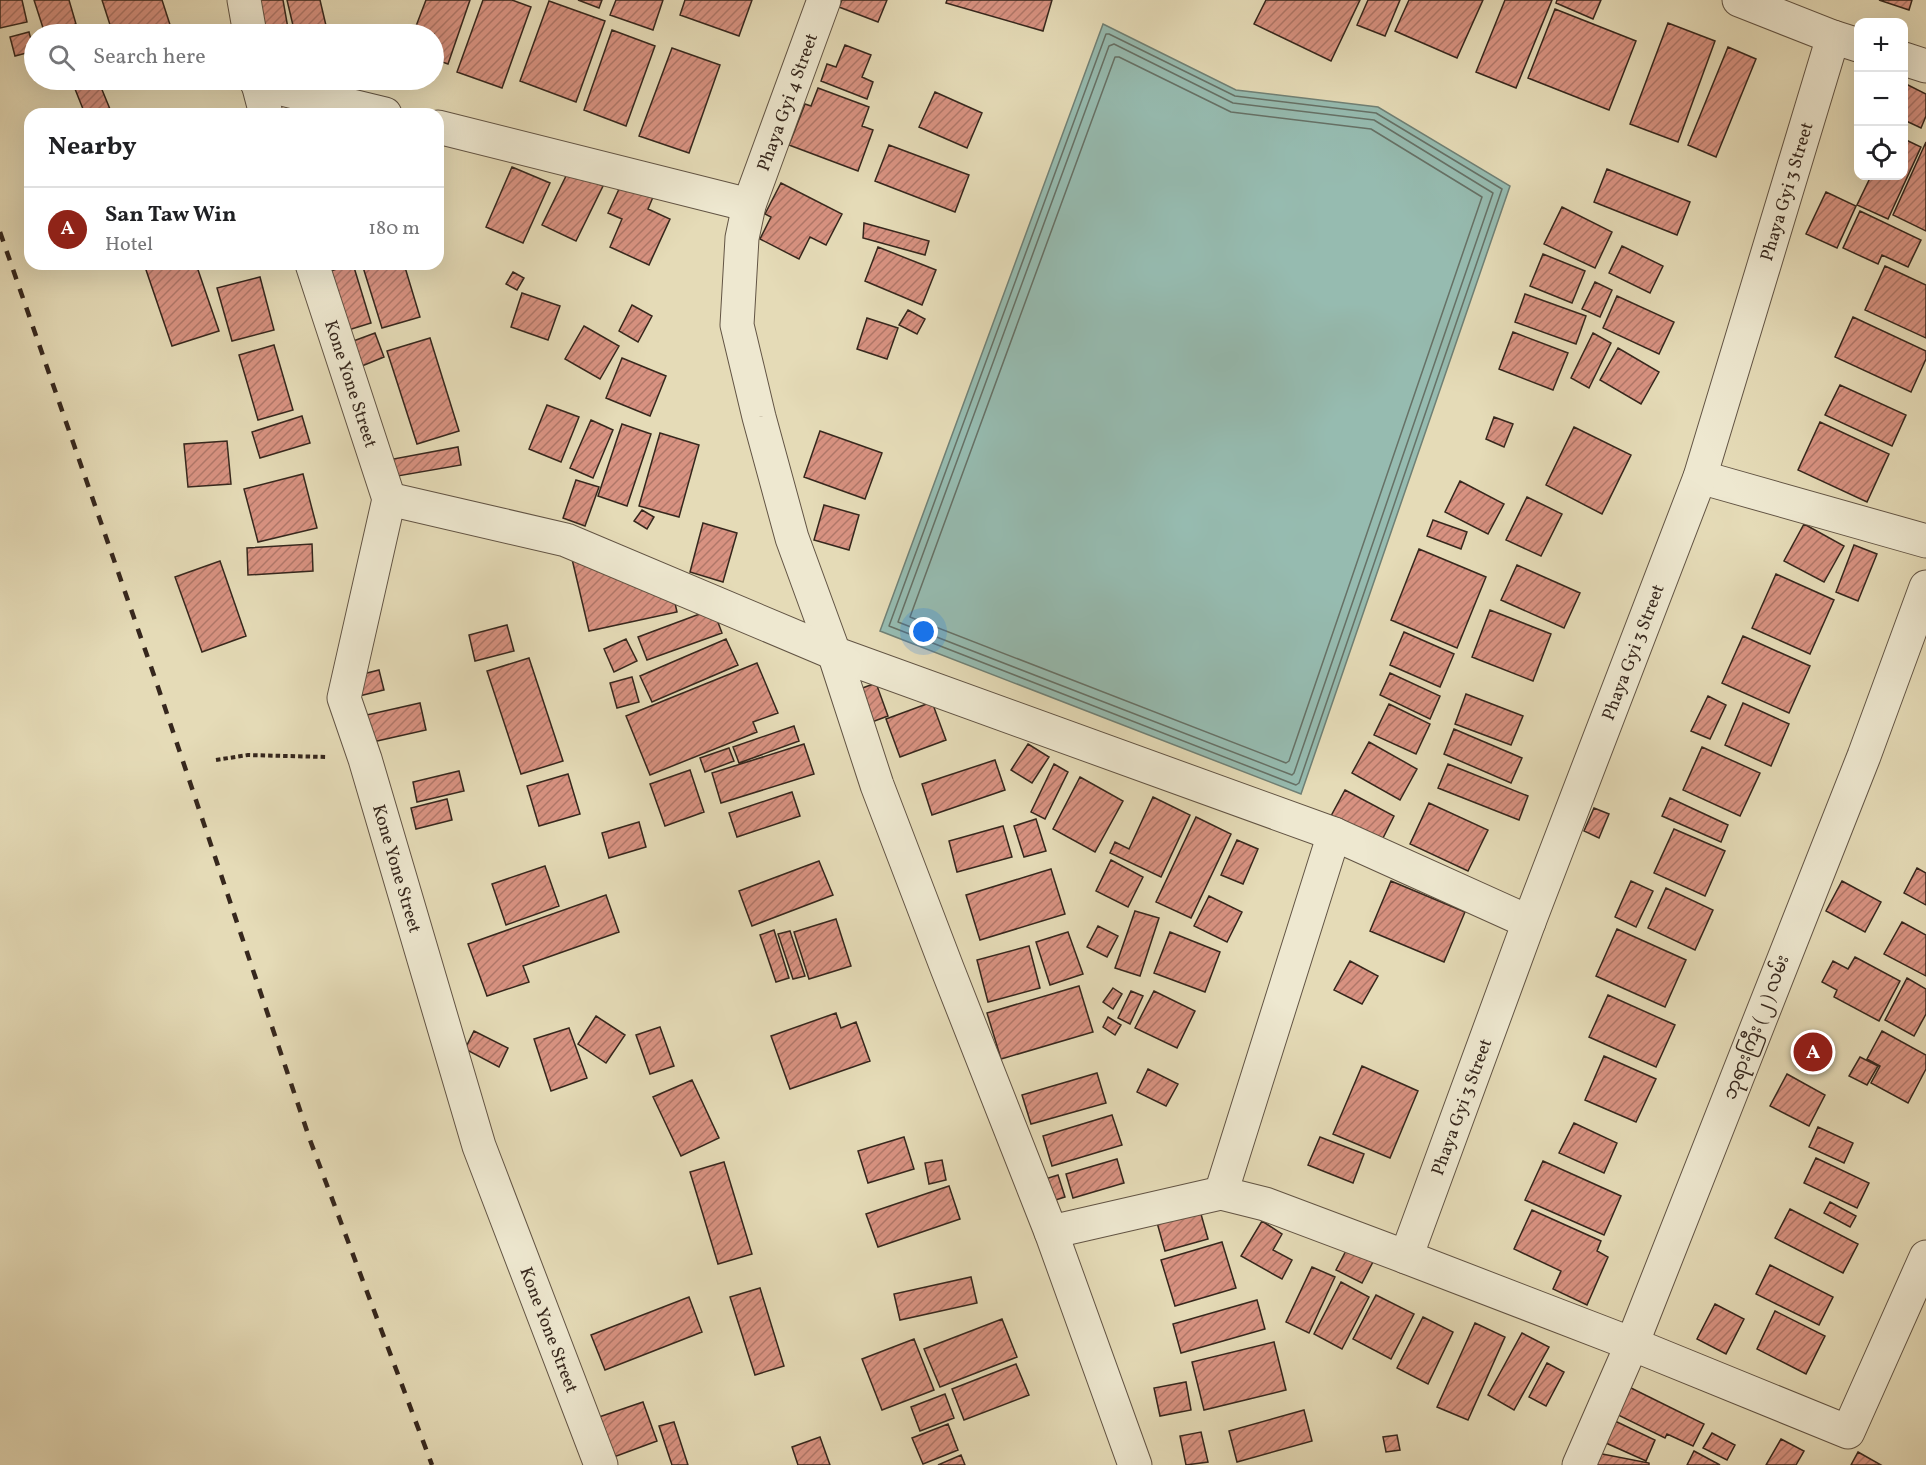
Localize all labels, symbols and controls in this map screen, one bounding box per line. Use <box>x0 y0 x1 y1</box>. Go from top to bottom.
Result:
map controls <box>1854 18 1908 180</box>
button: + <box>1854 18 1908 72</box>
search box <box>24 24 444 90</box>
street label: Phaya Gyi 4 Street <box>752 30 825 175</box>
icon: search <box>45 41 78 74</box>
text: Search here <box>93 42 206 73</box>
button: − <box>1854 72 1908 126</box>
street label: Phaya Gyi 3 Street <box>1755 119 1821 264</box>
button: locate <box>1854 126 1908 180</box>
text: Nearby <box>48 129 137 165</box>
text: San Taw Win <box>105 200 237 231</box>
text: A <box>60 215 75 243</box>
text: 180 m <box>368 215 420 243</box>
text: Hotel <box>105 231 153 259</box>
street label: Kone Yone Street <box>317 317 382 451</box>
street label: Phaya Gyi 3 Street <box>1597 581 1672 724</box>
your location <box>909 617 938 646</box>
street label: Kone Yone Street <box>365 802 427 936</box>
street label: ဘုရားကြီး ( ၂ ) လမ်း <box>1715 950 1797 1104</box>
pin: A <box>1794 1030 1832 1074</box>
street label: Phaya Gyi 3 Street <box>1426 1035 1499 1179</box>
street label: Kone Yone Street <box>512 1264 583 1397</box>

